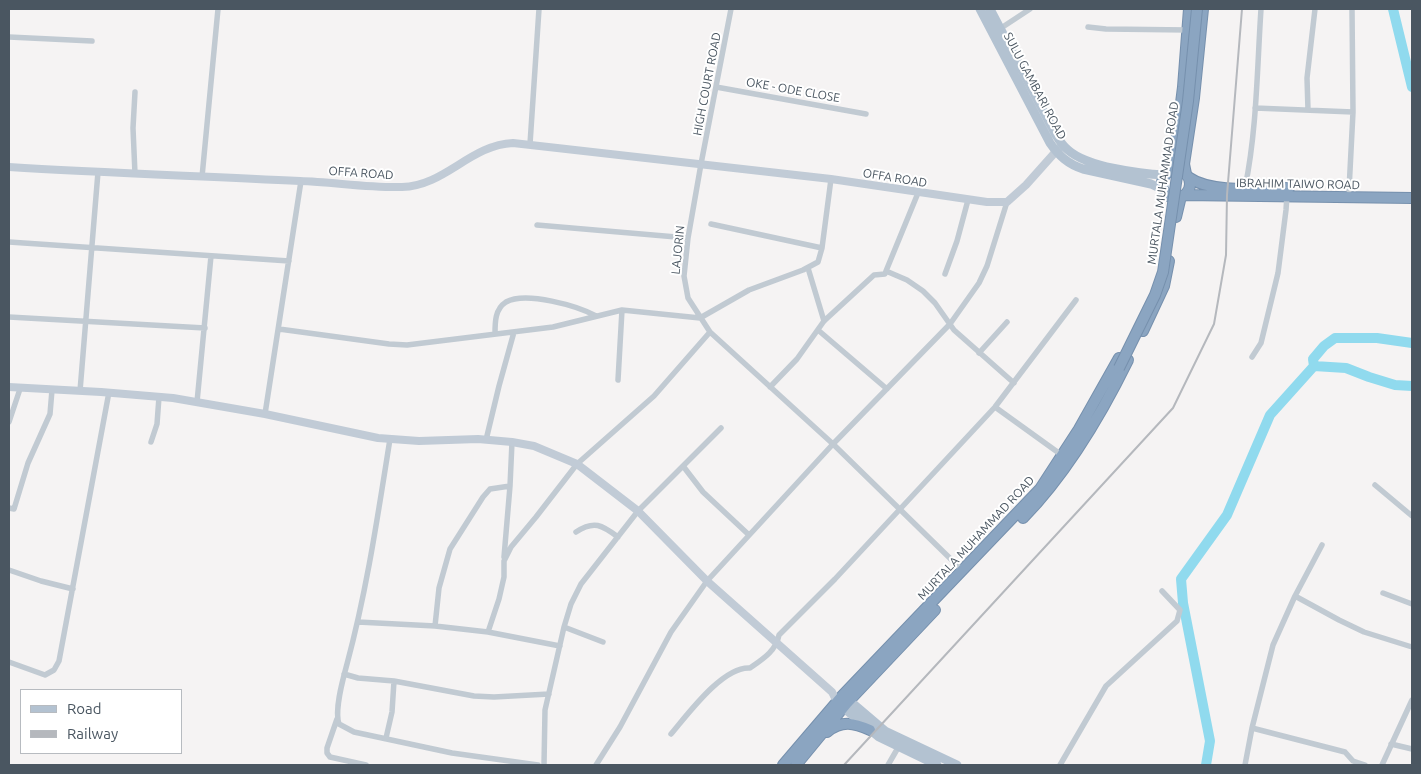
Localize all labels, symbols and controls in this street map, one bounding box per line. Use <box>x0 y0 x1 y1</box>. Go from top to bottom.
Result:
street label: SULU GAMBARI ROAD <box>1001 30 1069 142</box>
street label: HIGH COURT ROAD <box>690 31 724 137</box>
street label: OKE - ODE CLOSE <box>745 75 841 105</box>
street label: MURTALA MUHAMMAD ROAD <box>1144 101 1182 265</box>
street label: OFFA ROAD <box>328 164 394 182</box>
street label: OFFA ROAD <box>862 166 928 190</box>
street label: IBRAHIM TAIWO ROAD <box>1236 176 1360 192</box>
street label: LAJORIN <box>668 225 688 275</box>
street label: MURTALA MUHAMMAD ROAD <box>915 473 1037 603</box>
legend <box>20 689 182 754</box>
text: Road <box>67 700 102 717</box>
text: Railway <box>67 725 118 742</box>

